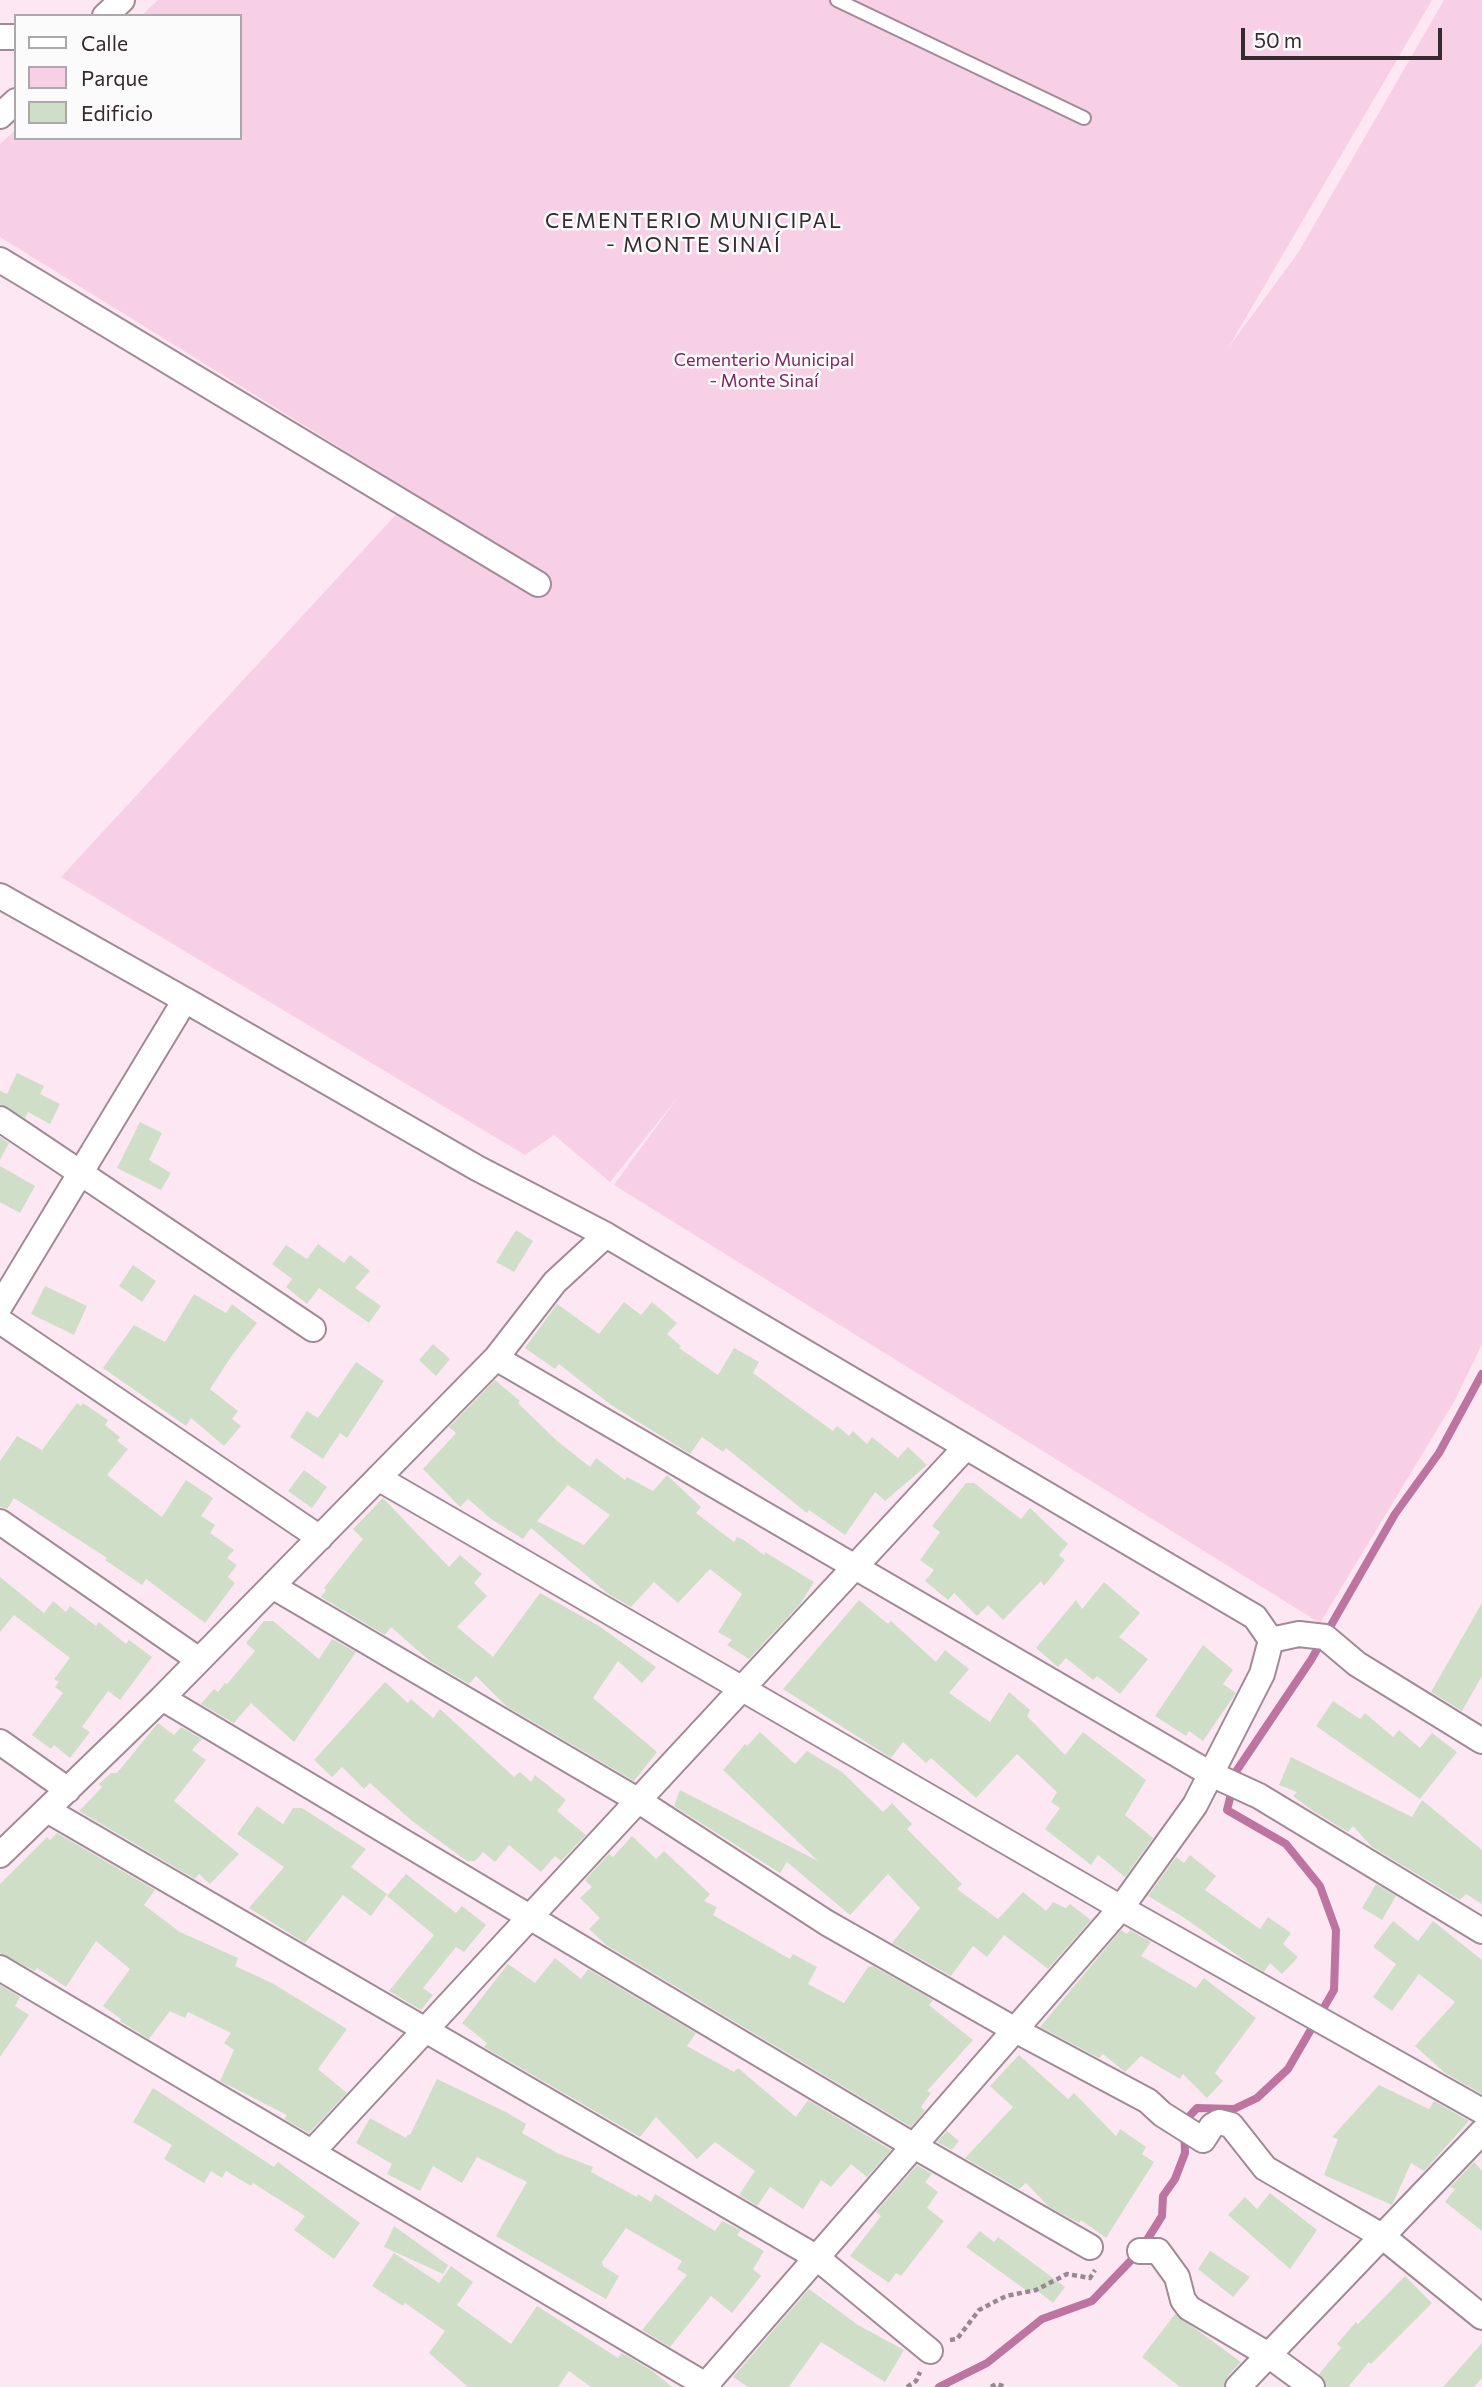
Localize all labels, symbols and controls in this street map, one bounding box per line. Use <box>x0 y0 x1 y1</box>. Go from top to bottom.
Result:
legend <box>14 14 242 140</box>
scale bar <box>1244 14 1445 58</box>
text: 50 m <box>1254 27 1302 52</box>
text: Calle <box>81 30 128 55</box>
text: Parque <box>81 65 148 90</box>
text: Edificio <box>81 100 153 125</box>
district label: CEMENTERIO MUNICIPAL - MONTE SINAÍ <box>547 208 841 258</box>
park label: Cementerio Municipal - Monte Sinaí <box>674 349 854 392</box>

